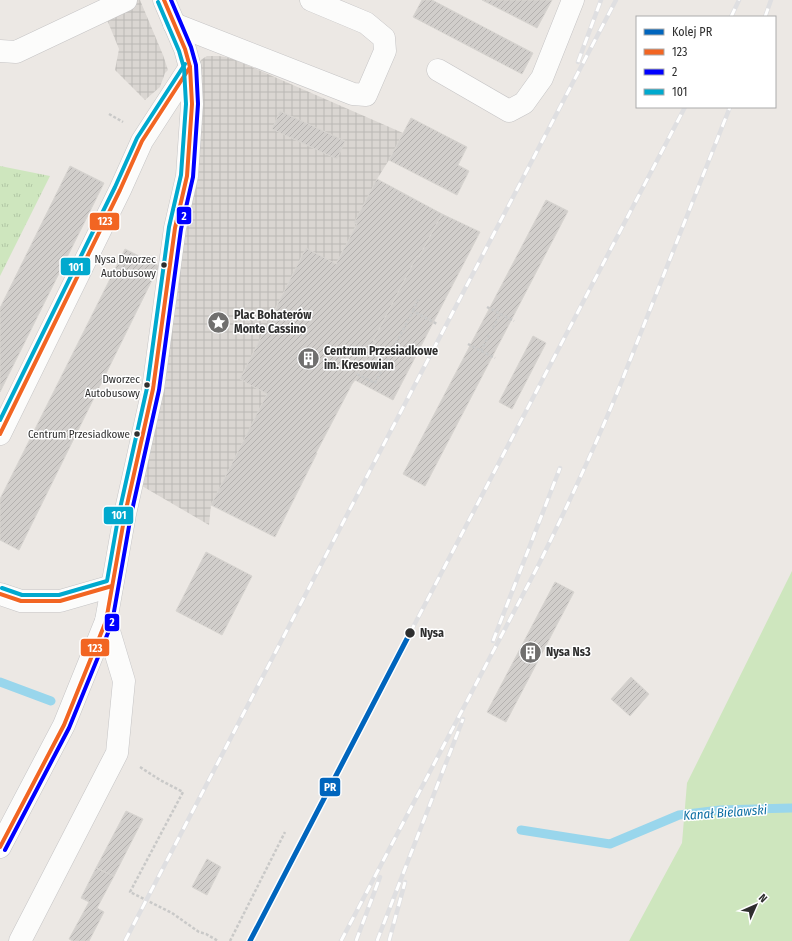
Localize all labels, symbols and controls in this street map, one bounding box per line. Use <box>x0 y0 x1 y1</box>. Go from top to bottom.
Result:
legend <box>636 16 776 108</box>
text: Kolej PR <box>672 25 713 39</box>
text: 123 <box>672 45 687 59</box>
text: 2 <box>672 65 677 79</box>
text: 101 <box>672 85 687 99</box>
line badge: 2 <box>176 206 192 225</box>
text: 2 <box>180 210 187 223</box>
line badge: 123 <box>89 212 120 231</box>
text: 123 <box>98 215 112 228</box>
place label: Nysa Dworzec Autobusowy <box>94 253 156 280</box>
line badge: 101 <box>60 257 91 276</box>
marker: Nysa Dworzec Autobusowy <box>159 260 169 270</box>
text: 101 <box>68 261 84 274</box>
place label: Plac Bohaterów Monte Cassino <box>234 308 312 336</box>
place icon: Plac Bohaterów Monte Cassino <box>205 309 231 335</box>
place label: Centrum Przesiadkowe im. Kresowian <box>324 344 438 372</box>
building icon: Centrum Przesiadkowe im. Kresowian <box>295 345 321 371</box>
place label: Dworzec Autobusowy <box>85 373 140 400</box>
marker: Dworzec Autobusowy <box>142 380 152 390</box>
place label: Centrum Przesiadkowe <box>28 428 130 441</box>
marker: Centrum Przesiadkowe <box>132 429 142 439</box>
line badge: 101 <box>103 506 134 525</box>
text: 101 <box>111 509 127 522</box>
line badge: 2 <box>104 613 120 632</box>
text: 2 <box>108 616 115 629</box>
marker: Nysa <box>403 626 417 640</box>
place label: Nysa <box>420 626 444 640</box>
line badge: 123 <box>80 638 110 657</box>
building icon: Nysa Ns3 <box>517 639 543 665</box>
text: 123 <box>88 642 102 655</box>
place label: Nysa Ns3 <box>546 645 591 659</box>
line badge: PR <box>319 777 341 797</box>
text: PR <box>324 781 337 794</box>
water label: Kanał Bielawski <box>683 802 768 823</box>
north arrow <box>736 885 776 925</box>
text: N <box>756 891 770 905</box>

